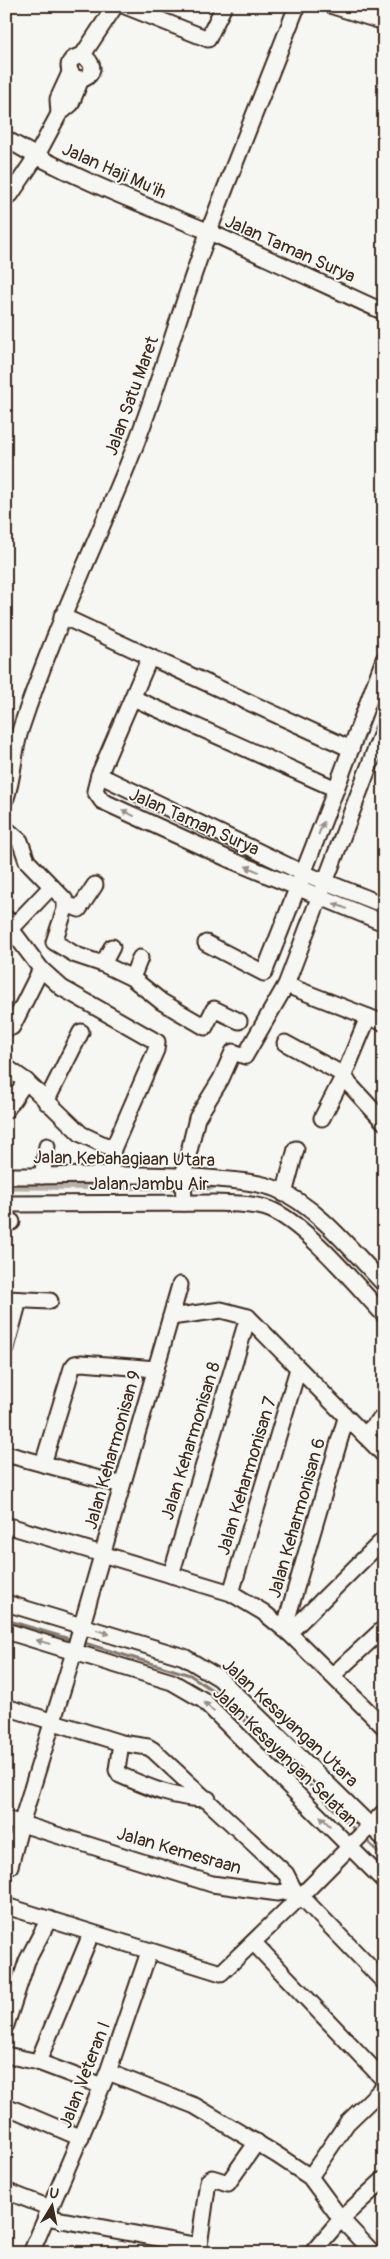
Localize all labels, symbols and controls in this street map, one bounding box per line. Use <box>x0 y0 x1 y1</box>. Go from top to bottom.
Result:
street label: Jalan Haji Mu'ih <box>58 138 170 204</box>
street label: Jalan Taman Surya <box>221 210 359 288</box>
street label: Jalan Satu Maret <box>100 333 164 459</box>
street label: Jalan Taman Surya <box>125 783 263 861</box>
one-way arrow <box>121 809 135 817</box>
one-way arrow <box>318 820 325 835</box>
one-way arrow <box>245 865 259 873</box>
one-way arrow <box>333 902 347 910</box>
street label: Jalan Kebahagiaan Utara <box>33 1146 215 1172</box>
street label: Jalan Jambu Air <box>89 1173 209 1196</box>
street label: Jalan Keharmonisan 8 <box>156 1359 226 1523</box>
street label: Jalan Keharmonisan 9 <box>79 1368 147 1532</box>
street label: Jalan Keharmonisan 7 <box>212 1394 282 1558</box>
street label: Jalan Keharmonisan 6 <box>263 1435 331 1601</box>
one-way arrow <box>96 1628 111 1636</box>
one-way arrow <box>36 1637 51 1645</box>
street label: Jalan Kesayangan Utara <box>217 1654 363 1792</box>
street label: Jalan Kesayangan Selatan <box>208 1682 362 1832</box>
one-way arrow <box>204 1701 216 1713</box>
one-way arrow <box>319 1815 331 1827</box>
street label: Jalan Kemesraan <box>114 1822 244 1880</box>
street label: Jalan Veteran I <box>54 2018 116 2132</box>
north arrow <box>28 2182 78 2232</box>
text: U <box>48 2185 60 2203</box>

